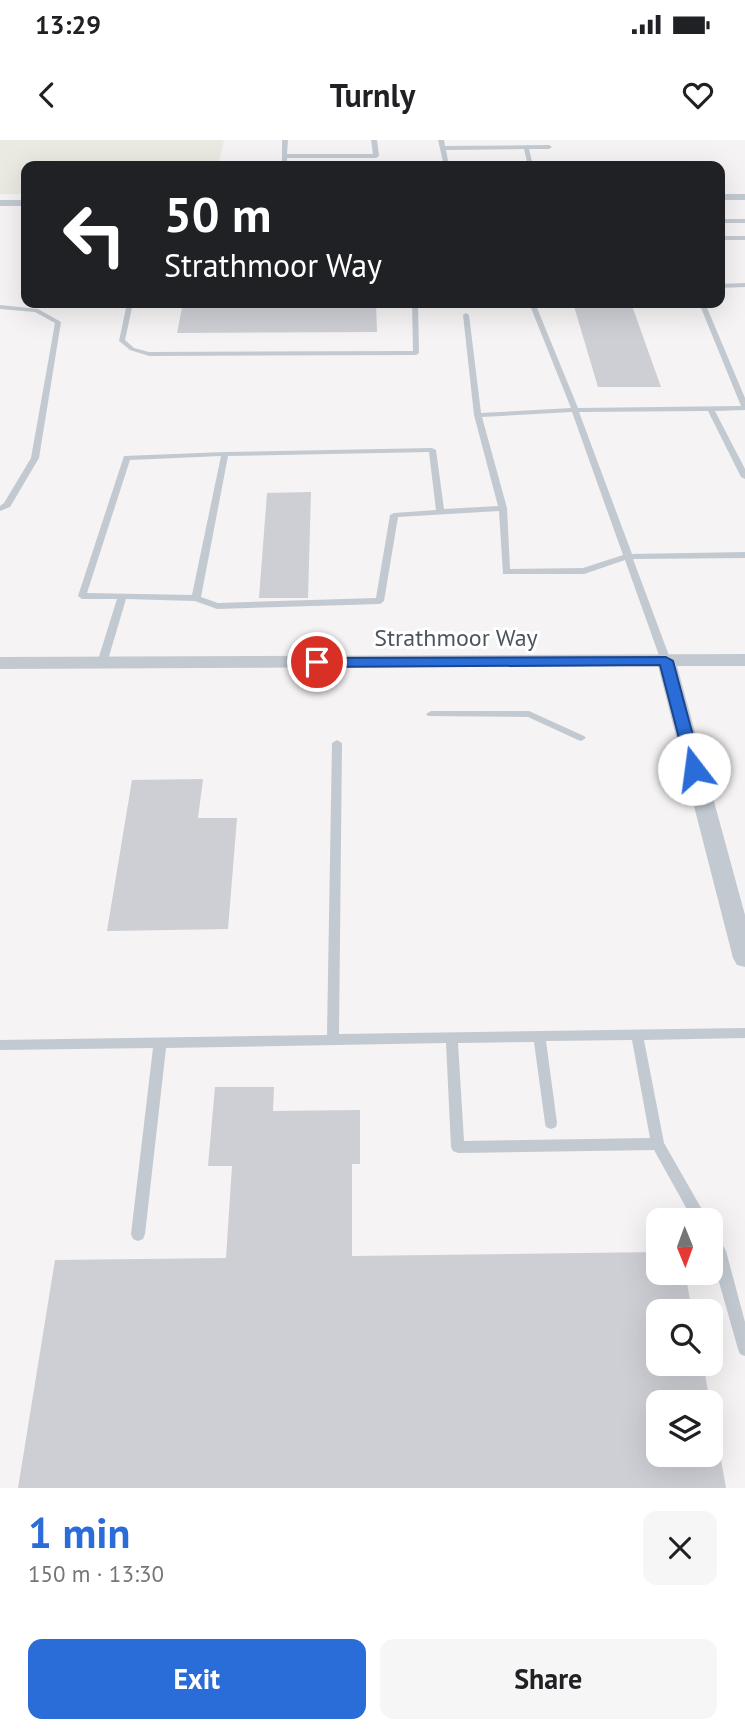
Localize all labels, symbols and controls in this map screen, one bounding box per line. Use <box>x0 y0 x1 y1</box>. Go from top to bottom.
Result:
text: 13:29 <box>35 8 101 41</box>
text: Turnly <box>330 74 415 116</box>
icon: back <box>28 76 66 114</box>
icon: heart <box>679 76 717 114</box>
text: 50 m <box>164 182 271 246</box>
icon: left <box>49 189 140 280</box>
text: Strathmoor Way <box>164 244 382 286</box>
street label: Strathmoor Way <box>374 622 538 653</box>
pin <box>287 632 347 692</box>
icon: arrive <box>298 643 336 681</box>
position arrow <box>657 732 731 806</box>
north arrow <box>646 1208 723 1284</box>
map controls <box>646 1208 723 1467</box>
button: search <box>646 1299 723 1376</box>
button: layers <box>646 1390 723 1467</box>
text: 1 min <box>28 1505 130 1560</box>
button: close <box>643 1511 717 1585</box>
text: 150 m · 13:30 <box>28 1559 164 1588</box>
button: Exit <box>28 1639 366 1719</box>
button: Share <box>380 1639 717 1719</box>

